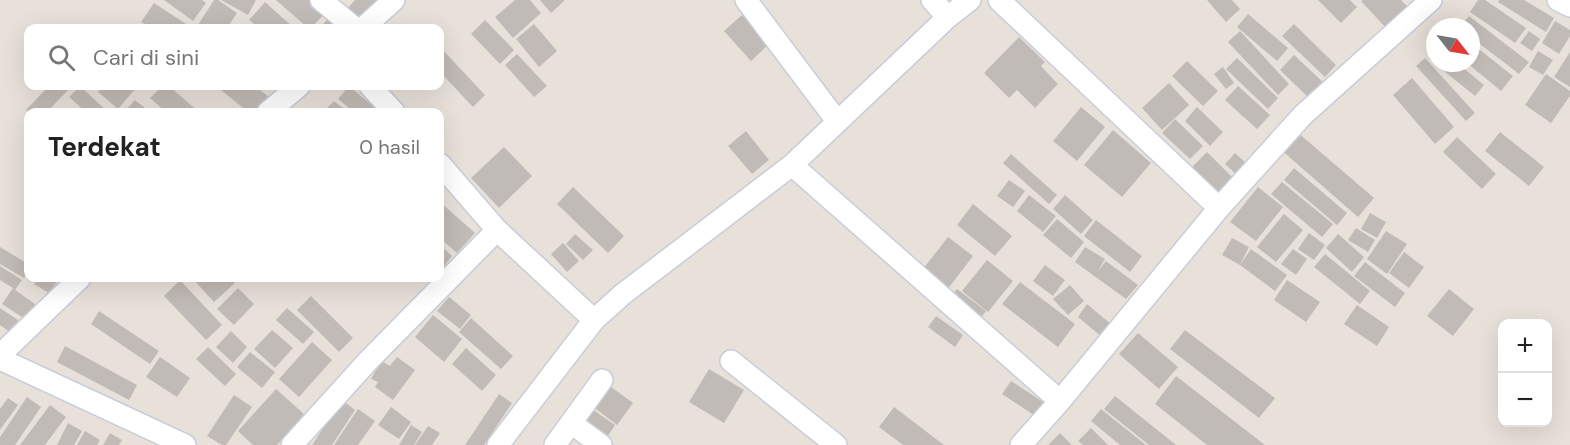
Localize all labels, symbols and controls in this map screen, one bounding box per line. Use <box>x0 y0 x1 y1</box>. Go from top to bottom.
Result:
north arrow <box>1426 18 1480 72</box>
search box <box>24 24 444 90</box>
icon: search <box>45 41 78 74</box>
text: Cari di sini <box>93 43 199 72</box>
text: Terdekat <box>48 130 161 164</box>
text: 0 hasil <box>359 134 420 160</box>
map controls <box>1498 319 1552 427</box>
button: + <box>1498 319 1552 373</box>
button: − <box>1498 373 1552 427</box>

